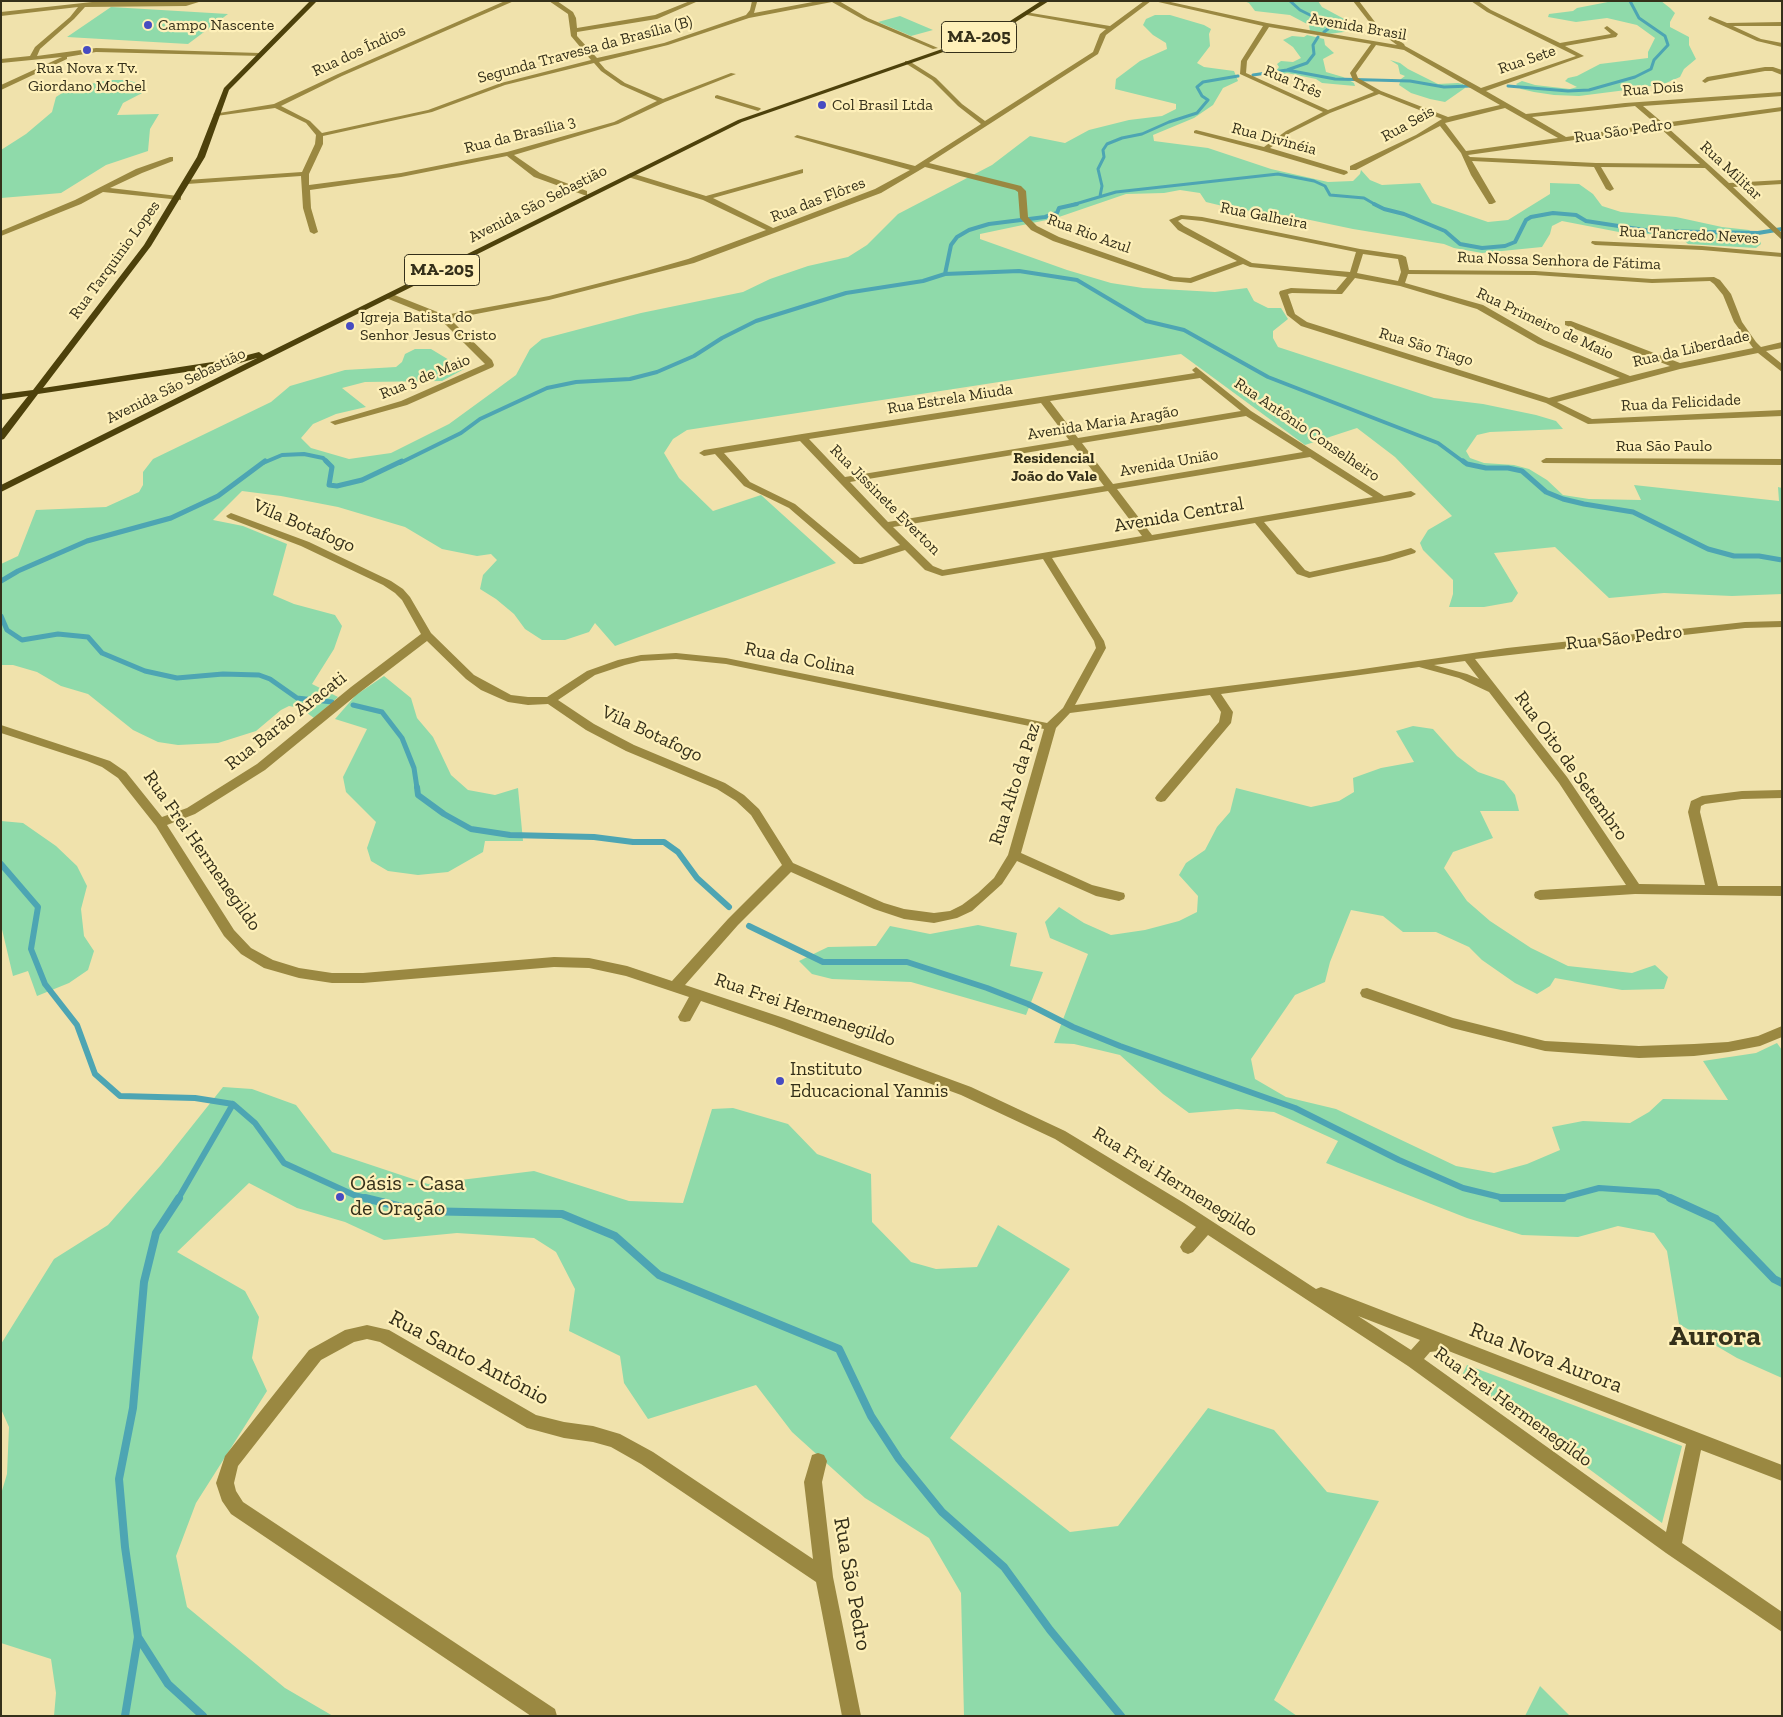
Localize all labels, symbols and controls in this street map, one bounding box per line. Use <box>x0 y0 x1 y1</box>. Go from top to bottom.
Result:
street label: Avenida Brasil <box>1308 9 1408 45</box>
street label: Segunda Travessa da Brasília (B) <box>476 12 694 88</box>
place label: Campo Nascente <box>158 15 274 35</box>
marker: Campo Nascente <box>142 19 154 31</box>
street label: Rua dos Índios <box>309 21 409 81</box>
road number: MA-205 <box>942 22 1016 52</box>
street label: Rua Sete <box>1496 41 1558 79</box>
marker: Rua Nova x Tv. Giordano Mochel <box>81 44 93 56</box>
place label: Rua Nova x Tv. Giordano Mochel <box>28 58 146 96</box>
street label: Rua Três <box>1261 61 1325 103</box>
street label: Rua Dois <box>1622 77 1684 101</box>
place label: Col Brasil Ltda <box>832 95 933 115</box>
marker: Col Brasil Ltda <box>816 99 828 111</box>
street label: Rua Seis <box>1378 102 1438 146</box>
street label: Rua da Brasília 3 <box>462 112 578 158</box>
street label: Rua São Pedro <box>1573 115 1673 147</box>
street label: Rua Divinéia <box>1229 118 1319 160</box>
street label: Rua Militar <box>1696 137 1766 205</box>
street label: Avenida São Sebastião <box>466 161 610 247</box>
street label: Rua das Flôres <box>768 173 868 227</box>
street label: Rua Tarquinio Lopes <box>66 197 164 323</box>
street label: Rua Galheira <box>1219 198 1309 234</box>
street label: Rua Rio Azul <box>1045 210 1133 258</box>
street label: Rua Tancredo Neves <box>1619 222 1759 248</box>
street label: Rua Nossa Senhora de Fátima <box>1457 248 1661 274</box>
road number: MA-205 <box>404 254 480 286</box>
street label: Rua Primeiro de Maio <box>1473 284 1617 364</box>
place label: Igreja Batista do Senhor Jesus Cristo <box>360 307 496 345</box>
marker: Igreja Batista do Senhor Jesus Cristo <box>344 320 356 332</box>
street label: Rua São Tiago <box>1377 324 1475 370</box>
street label: Rua da Liberdade <box>1631 326 1751 372</box>
street label: Avenida São Sebastião <box>103 344 249 428</box>
street label: Rua 3 de Maio <box>377 350 473 404</box>
street label: Rua Antônio Conselheiro <box>1230 374 1384 486</box>
street label: Rua Estrela Miuda <box>886 380 1014 418</box>
street label: Rua da Felicidade <box>1621 390 1741 416</box>
street label: Avenida Maria Aragão <box>1026 402 1180 444</box>
street label: Rua São Paulo <box>1616 436 1712 456</box>
street label: Rua Jissinete Everton <box>826 441 944 559</box>
street label: Avenida União <box>1118 445 1220 481</box>
district label: Residencial João do Vale <box>1011 448 1097 486</box>
street label: Avenida Central <box>1112 492 1246 538</box>
street label: Vila Botafogo <box>249 494 359 558</box>
street label: Rua São Pedro <box>1565 621 1683 655</box>
street label: Rua da Colina <box>743 637 857 681</box>
street label: Rua Barão Aracati <box>221 667 351 775</box>
street label: Rua Oito de Setembro <box>1509 687 1633 845</box>
street label: Vila Botafogo <box>598 701 706 767</box>
street label: Rua Alto da Paz <box>985 720 1045 848</box>
street label: Rua Frei Hermenegildo <box>138 767 266 935</box>
street label: Rua Frei Hermenegildo <box>711 968 899 1052</box>
place label: Instituto Educacional Yannis <box>790 1059 948 1103</box>
marker: Instituto Educacional Yannis <box>774 1075 786 1087</box>
street label: Rua Frei Hermenegildo <box>1088 1122 1262 1242</box>
place label: Oásis - Casa de Oração <box>350 1171 465 1222</box>
marker: Oásis - Casa de Oração <box>334 1191 346 1203</box>
street label: Rua Santo Antônio <box>385 1305 553 1411</box>
street label: Rua Nova Aurora <box>1466 1317 1626 1399</box>
district label: Aurora <box>1669 1320 1761 1354</box>
street label: Rua Frei Hermenegildo <box>1429 1342 1597 1472</box>
street label: Rua São Pedro <box>827 1515 877 1653</box>

